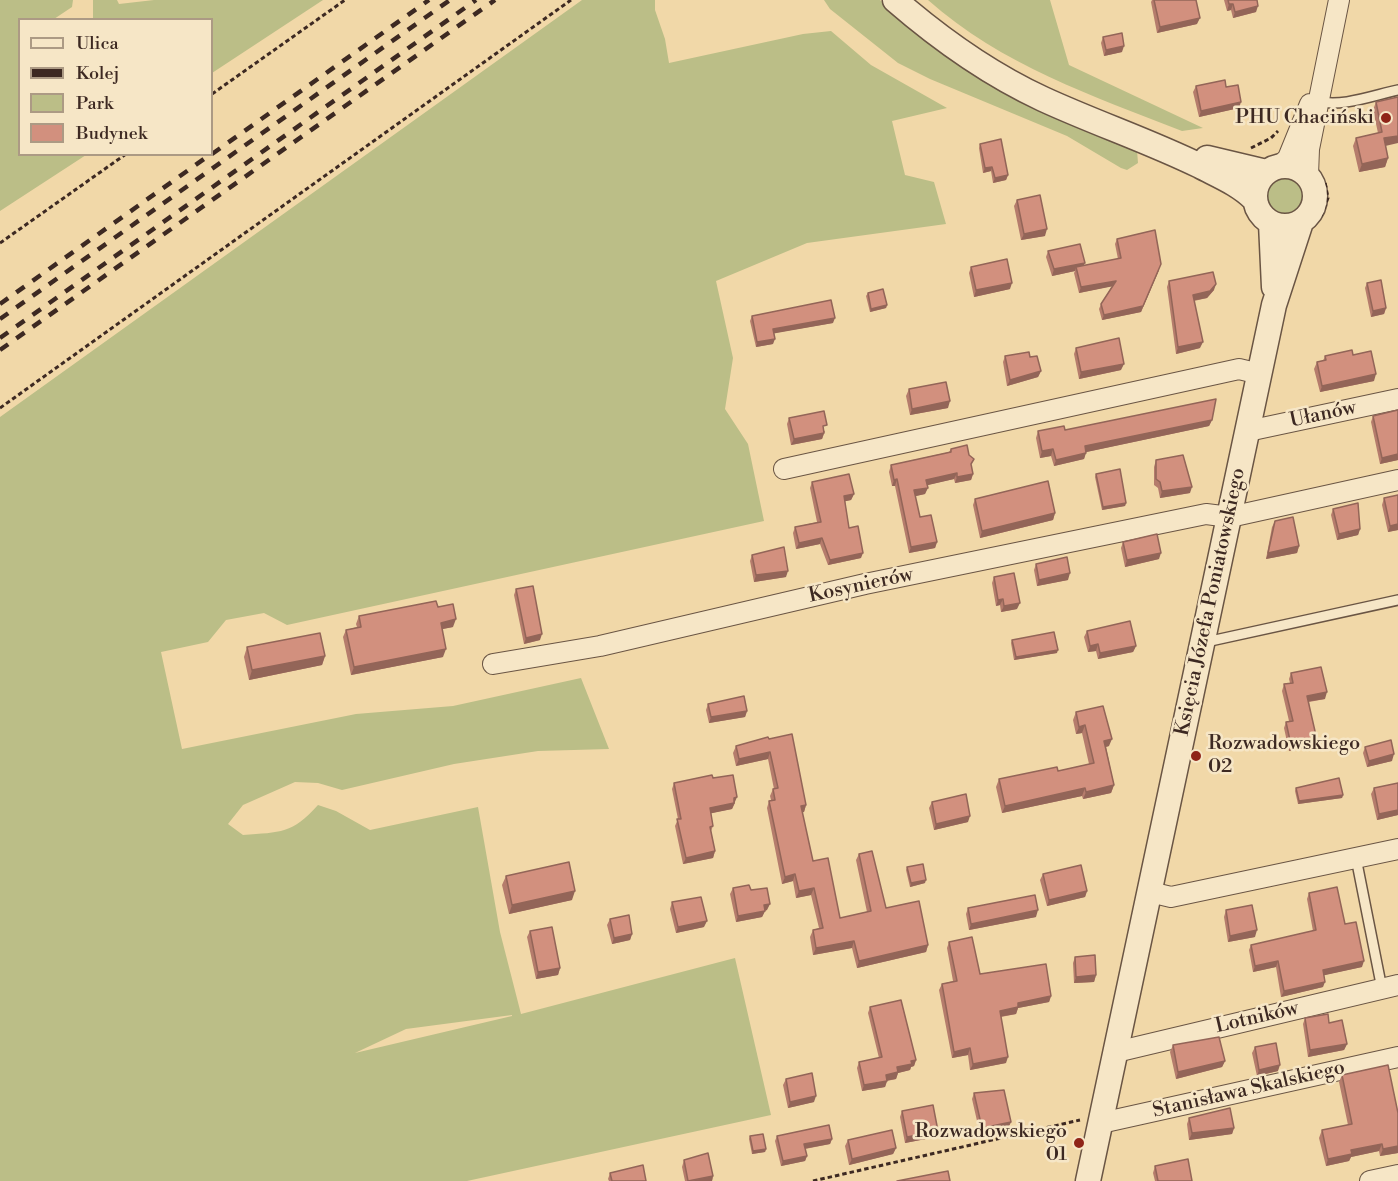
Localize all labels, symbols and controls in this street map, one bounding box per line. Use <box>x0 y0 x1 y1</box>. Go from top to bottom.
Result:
legend <box>18 18 213 156</box>
text: Ulica <box>76 32 119 55</box>
text: Kolej <box>76 62 119 85</box>
text: Park <box>76 92 113 115</box>
place label: PHU Chaciński <box>1235 106 1374 130</box>
marker: PHU Chaciński <box>1379 111 1393 125</box>
text: Budynek <box>76 122 147 145</box>
street label: Ułanów <box>1288 396 1358 434</box>
street label: Księcia Józefa Poniatowskiego <box>1171 466 1251 738</box>
street label: Kosynierów <box>807 563 915 609</box>
place label: Rozwadowskiego 02 <box>1208 732 1360 779</box>
marker: Rozwadowskiego 02 <box>1189 749 1203 763</box>
street label: Lotników <box>1213 997 1301 1039</box>
street label: Stanisława Skalskiego <box>1151 1056 1347 1124</box>
place label: Rozwadowskiego 01 <box>915 1120 1067 1167</box>
marker: Rozwadowskiego 01 <box>1072 1136 1086 1150</box>

